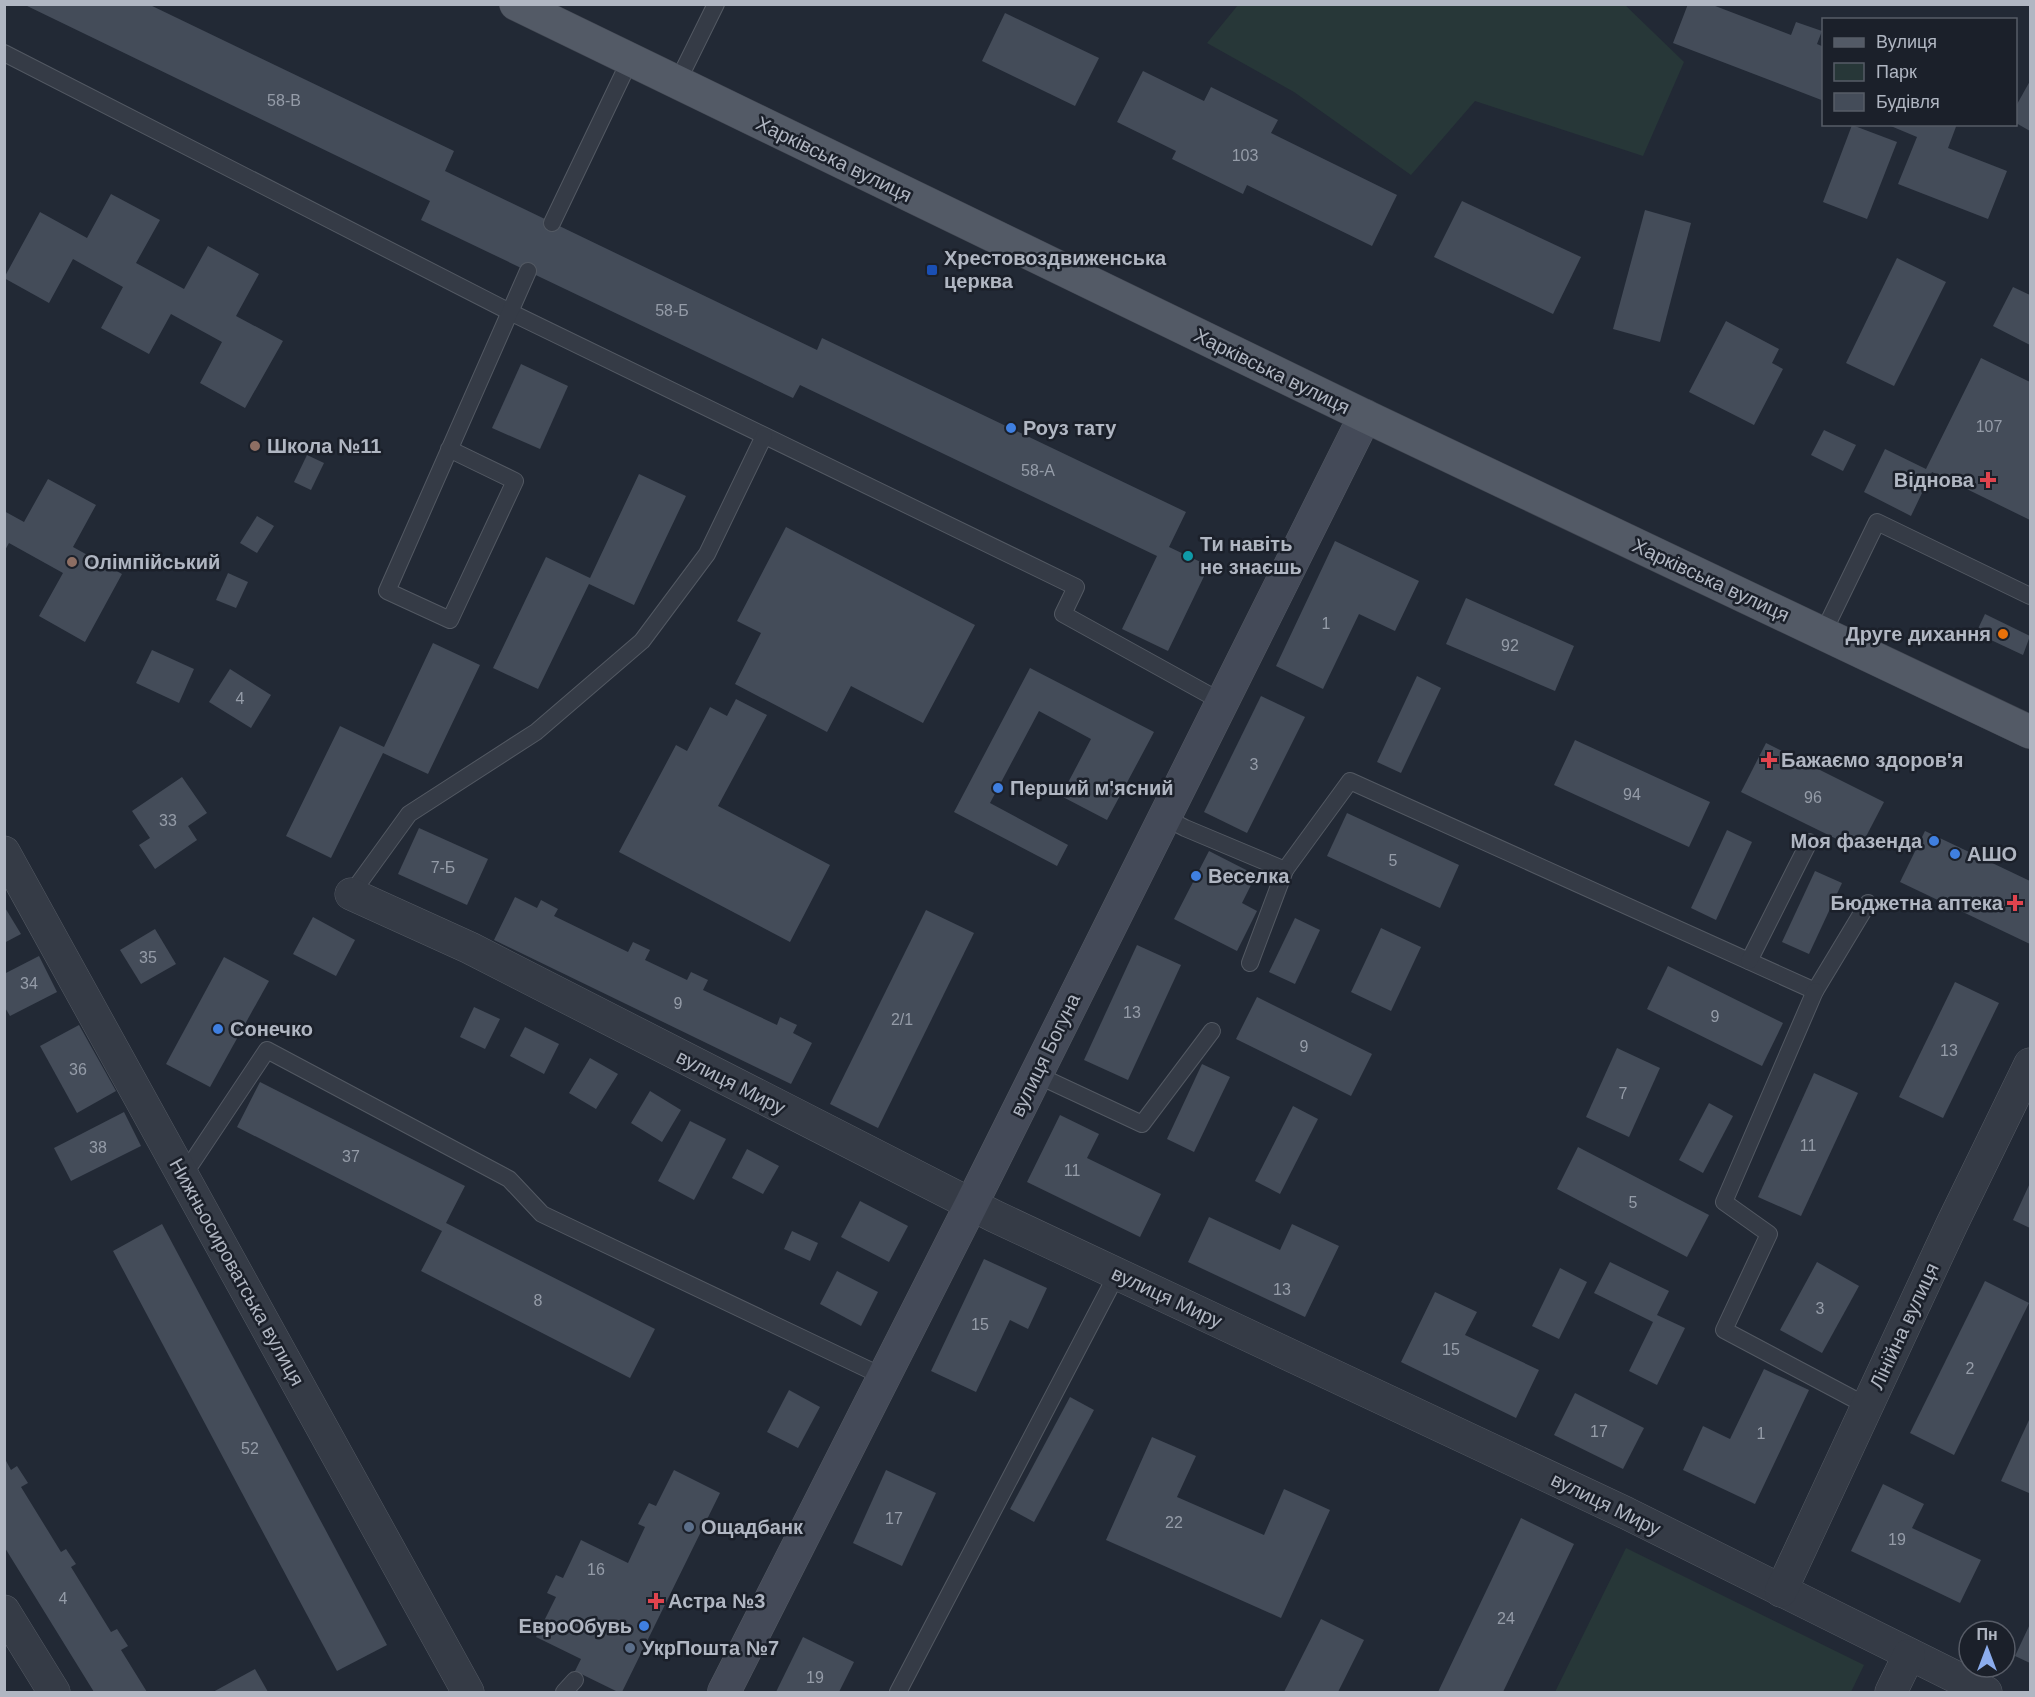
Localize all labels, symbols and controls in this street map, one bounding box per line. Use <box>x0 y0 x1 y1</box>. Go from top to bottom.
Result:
legend <box>1822 18 2017 126</box>
text: Вулиця <box>1876 32 1937 52</box>
text: Парк <box>1876 62 1917 82</box>
house number: 58-В <box>267 92 301 109</box>
text: Будівля <box>1876 92 1940 112</box>
street label: Харківська вулиця <box>753 112 915 206</box>
house number: 103 <box>1232 147 1258 164</box>
place label: Хрестовоздвиженська церква <box>944 247 1167 292</box>
marker: Хрестовоздвиженська церква <box>925 263 939 277</box>
house number: 58-Б <box>655 302 689 319</box>
street label: Харківська вулиця <box>1191 324 1353 418</box>
place label: Роуз тату <box>1023 417 1117 439</box>
house number: 107 <box>1976 418 2002 435</box>
marker: Роуз тату <box>1004 421 1018 435</box>
place label: Школа №11 <box>267 435 381 457</box>
marker: Школа №11 <box>248 439 262 453</box>
house number: 58-А <box>1021 462 1055 479</box>
place label: Віднова <box>1894 469 1975 491</box>
marker: Віднова <box>1979 471 1997 489</box>
place label: Ти навіть не знаєшь <box>1200 533 1302 578</box>
street label: Харківська вулиця <box>1629 534 1793 626</box>
marker: Ти навіть не знаєшь <box>1181 549 1195 563</box>
place label: Олімпійський <box>84 551 220 573</box>
marker: Олімпійський <box>65 555 79 569</box>
house number: 1 <box>1322 615 1331 632</box>
place label: Друге дихання <box>1846 623 1991 645</box>
marker: Друге дихання <box>1996 627 2010 641</box>
house number: 92 <box>1501 637 1519 654</box>
house number: 4 <box>236 690 245 707</box>
place label: Бажаємо здоров'я <box>1781 749 1963 771</box>
marker: Бажаємо здоров'я <box>1762 753 1776 767</box>
house number: 3 <box>1250 756 1259 773</box>
place label: Перший м'ясний <box>1010 777 1174 799</box>
marker: Перший м'ясний <box>991 781 1005 795</box>
house number: 94 <box>1623 786 1641 803</box>
house number: 96 <box>1804 789 1822 806</box>
house number: 33 <box>159 812 177 829</box>
place label: Моя фазенда <box>1791 830 1923 852</box>
marker: Моя фазенда <box>1927 834 1941 848</box>
place label: АШО <box>1967 843 2017 865</box>
marker: АШО <box>1948 847 1962 861</box>
house number: 5 <box>1389 852 1398 869</box>
house number: 7-Б <box>431 859 455 876</box>
place label: Веселка <box>1208 865 1290 887</box>
marker: Веселка <box>1189 869 1203 883</box>
place label: Бюджетна аптека <box>1831 892 2004 914</box>
marker: Бюджетна аптека <box>2008 896 2022 910</box>
house number: 35 <box>139 949 157 966</box>
house number: 34 <box>20 975 38 992</box>
street label: вулиця Богуна <box>1006 989 1085 1120</box>
house number: 9 <box>674 995 683 1012</box>
house number: 13 <box>1123 1004 1141 1021</box>
house number: 9 <box>1711 1008 1720 1025</box>
house number: 2/1 <box>891 1011 913 1028</box>
place label: Сонечко <box>230 1018 313 1040</box>
marker: Сонечко <box>211 1022 225 1036</box>
house number: 9 <box>1300 1038 1309 1055</box>
house number: 13 <box>1940 1042 1958 1059</box>
street label: вулиця Миру <box>673 1045 789 1119</box>
house number: 36 <box>69 1061 87 1078</box>
house number: 7 <box>1619 1085 1628 1102</box>
house number: 11 <box>1800 1137 1816 1154</box>
house number: 38 <box>89 1139 107 1156</box>
house number: 37 <box>342 1148 360 1165</box>
street label: Нижньосироватська вулиця <box>165 1155 309 1389</box>
house number: 11 <box>1064 1162 1080 1179</box>
house number: 5 <box>1629 1194 1638 1211</box>
street label: Лінійна вулиця <box>1865 1259 1943 1393</box>
street label: вулиця Миру <box>1108 1262 1226 1332</box>
house number: 13 <box>1273 1281 1291 1298</box>
house number: 8 <box>534 1292 543 1309</box>
house number: 3 <box>1816 1300 1825 1317</box>
house number: 15 <box>971 1316 989 1333</box>
house number: 15 <box>1442 1341 1460 1358</box>
house number: 2 <box>1966 1360 1975 1377</box>
house number: 17 <box>1590 1423 1608 1440</box>
house number: 1 <box>1757 1425 1766 1442</box>
house number: 52 <box>241 1440 259 1457</box>
street label: вулиця Миру <box>1548 1468 1664 1540</box>
house number: 17 <box>885 1510 903 1527</box>
house number: 22 <box>1165 1514 1183 1531</box>
place label: Ощадбанк <box>701 1516 804 1538</box>
marker: Ощадбанк <box>682 1520 696 1534</box>
house number: 19 <box>1888 1531 1906 1548</box>
house number: 16 <box>587 1561 605 1578</box>
house number: 4 <box>59 1590 68 1607</box>
place label: Астра №3 <box>668 1590 765 1612</box>
marker: Астра №3 <box>649 1594 663 1608</box>
house number: 24 <box>1497 1610 1515 1627</box>
place label: ЕвроОбувь <box>519 1615 632 1637</box>
marker: ЕвроОбувь <box>637 1619 651 1633</box>
north arrow <box>1957 1619 2017 1679</box>
text: Пн <box>1976 1626 1998 1643</box>
place label: УкрПошта №7 <box>642 1637 779 1659</box>
marker: УкрПошта №7 <box>623 1641 637 1655</box>
house number: 19 <box>806 1669 824 1686</box>

